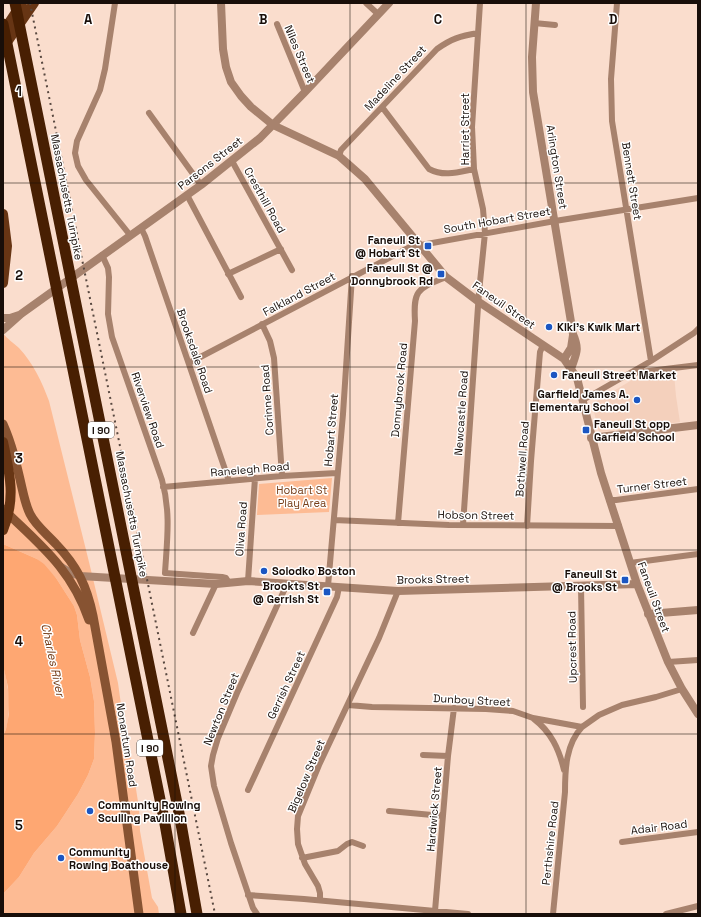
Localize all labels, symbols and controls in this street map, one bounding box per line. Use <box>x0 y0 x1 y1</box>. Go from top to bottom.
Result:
text: A <box>84 11 93 28</box>
text: B <box>259 11 268 28</box>
text: C <box>434 11 442 28</box>
text: D <box>609 11 618 28</box>
street label: Niles Street <box>282 23 318 85</box>
street label: Madeline Street <box>361 42 429 114</box>
text: 1 <box>16 83 22 100</box>
street label: Harriet Street <box>458 93 472 165</box>
street label: Arlington Street <box>543 124 571 210</box>
street label: Massachusetts Turnpike <box>48 133 86 261</box>
street label: Parsons Street <box>175 133 245 193</box>
street label: Bennett Street <box>619 141 645 221</box>
street label: Cresthill Road <box>241 165 289 235</box>
street label: South Hobart Street <box>443 204 551 236</box>
place label: Faneuil St @ Hobart St <box>355 233 420 260</box>
marker: Faneuil St @ Hobart St <box>423 241 433 251</box>
place label: Faneuil St @ Donnybrook Rd <box>351 261 433 288</box>
text: 2 <box>15 267 23 284</box>
street label: Falkland Street <box>260 269 338 319</box>
marker: Faneuil St @ Donnybrook Rd <box>436 269 446 279</box>
street label: Faneuil Street <box>470 278 538 332</box>
street label: Brooksdale Road <box>174 307 216 395</box>
place label: Kiki's Kwik Mart <box>557 320 640 334</box>
marker: Kiki's Kwik Mart <box>544 322 554 332</box>
street label: Donnybrook Road <box>388 342 410 438</box>
street label: Corinne Road <box>258 364 276 436</box>
place label: Faneuil Street Market <box>562 368 676 382</box>
street label: Riverview Road <box>128 370 168 450</box>
street label: Newcastle Road <box>451 370 471 456</box>
marker: Faneuil Street Market <box>549 370 559 380</box>
place label: Garfield James A. Elementary School <box>530 387 629 414</box>
street label: Hobart Street <box>321 393 341 467</box>
marker: Garfield James A. Elementary School <box>632 395 642 405</box>
place label: Faneuil St opp Garfield School <box>594 417 675 444</box>
street label: Bothwell Road <box>512 421 532 497</box>
road number: I 90 <box>88 422 114 438</box>
marker: Faneuil St opp Garfield School <box>581 425 591 435</box>
text: 3 <box>15 450 23 467</box>
street label: Massachusetts Turnpike <box>113 450 151 578</box>
street label: Ranelegh Road <box>210 459 290 479</box>
street label: Turner Street <box>616 474 688 496</box>
park label: Hobart St Play Area <box>276 483 328 510</box>
street label: Oliva Road <box>232 501 250 557</box>
street label: Hobson Street <box>437 507 515 523</box>
street label: Faneuil Street <box>635 560 673 634</box>
place label: Solodko Boston <box>272 564 356 578</box>
marker: Solodko Boston <box>259 566 269 576</box>
place label: Faneuil St @ Brooks St <box>552 567 617 594</box>
street label: Brooks Street <box>396 571 470 587</box>
marker: Faneuil St @ Brooks St <box>620 575 630 585</box>
place label: Brookts St @ Gerrish St <box>253 579 319 606</box>
marker: Brookts St @ Gerrish St <box>322 587 332 597</box>
street label: Upcrest Road <box>564 611 580 683</box>
water label: Charles River <box>37 622 69 699</box>
text: 4 <box>15 633 23 650</box>
street label: Gerrish Street <box>264 649 308 721</box>
street label: Newton Street <box>200 671 242 747</box>
street label: Dunboy Street <box>433 691 511 709</box>
street label: Nonantum Road <box>113 702 141 788</box>
street label: Bigelow Street <box>284 737 328 815</box>
road number: I 90 <box>137 740 163 756</box>
street label: Hardwick Street <box>423 766 445 852</box>
place label: Community Rowing Sculling Pavillion <box>98 798 201 825</box>
street label: Perthshire Road <box>539 800 561 886</box>
marker: Community Rowing Sculling Pavillion <box>85 806 95 816</box>
text: 5 <box>15 817 23 834</box>
street label: Adair Road <box>630 817 688 837</box>
place label: Community Rowing Boathouse <box>69 845 168 872</box>
marker: Community Rowing Boathouse <box>56 853 66 863</box>

